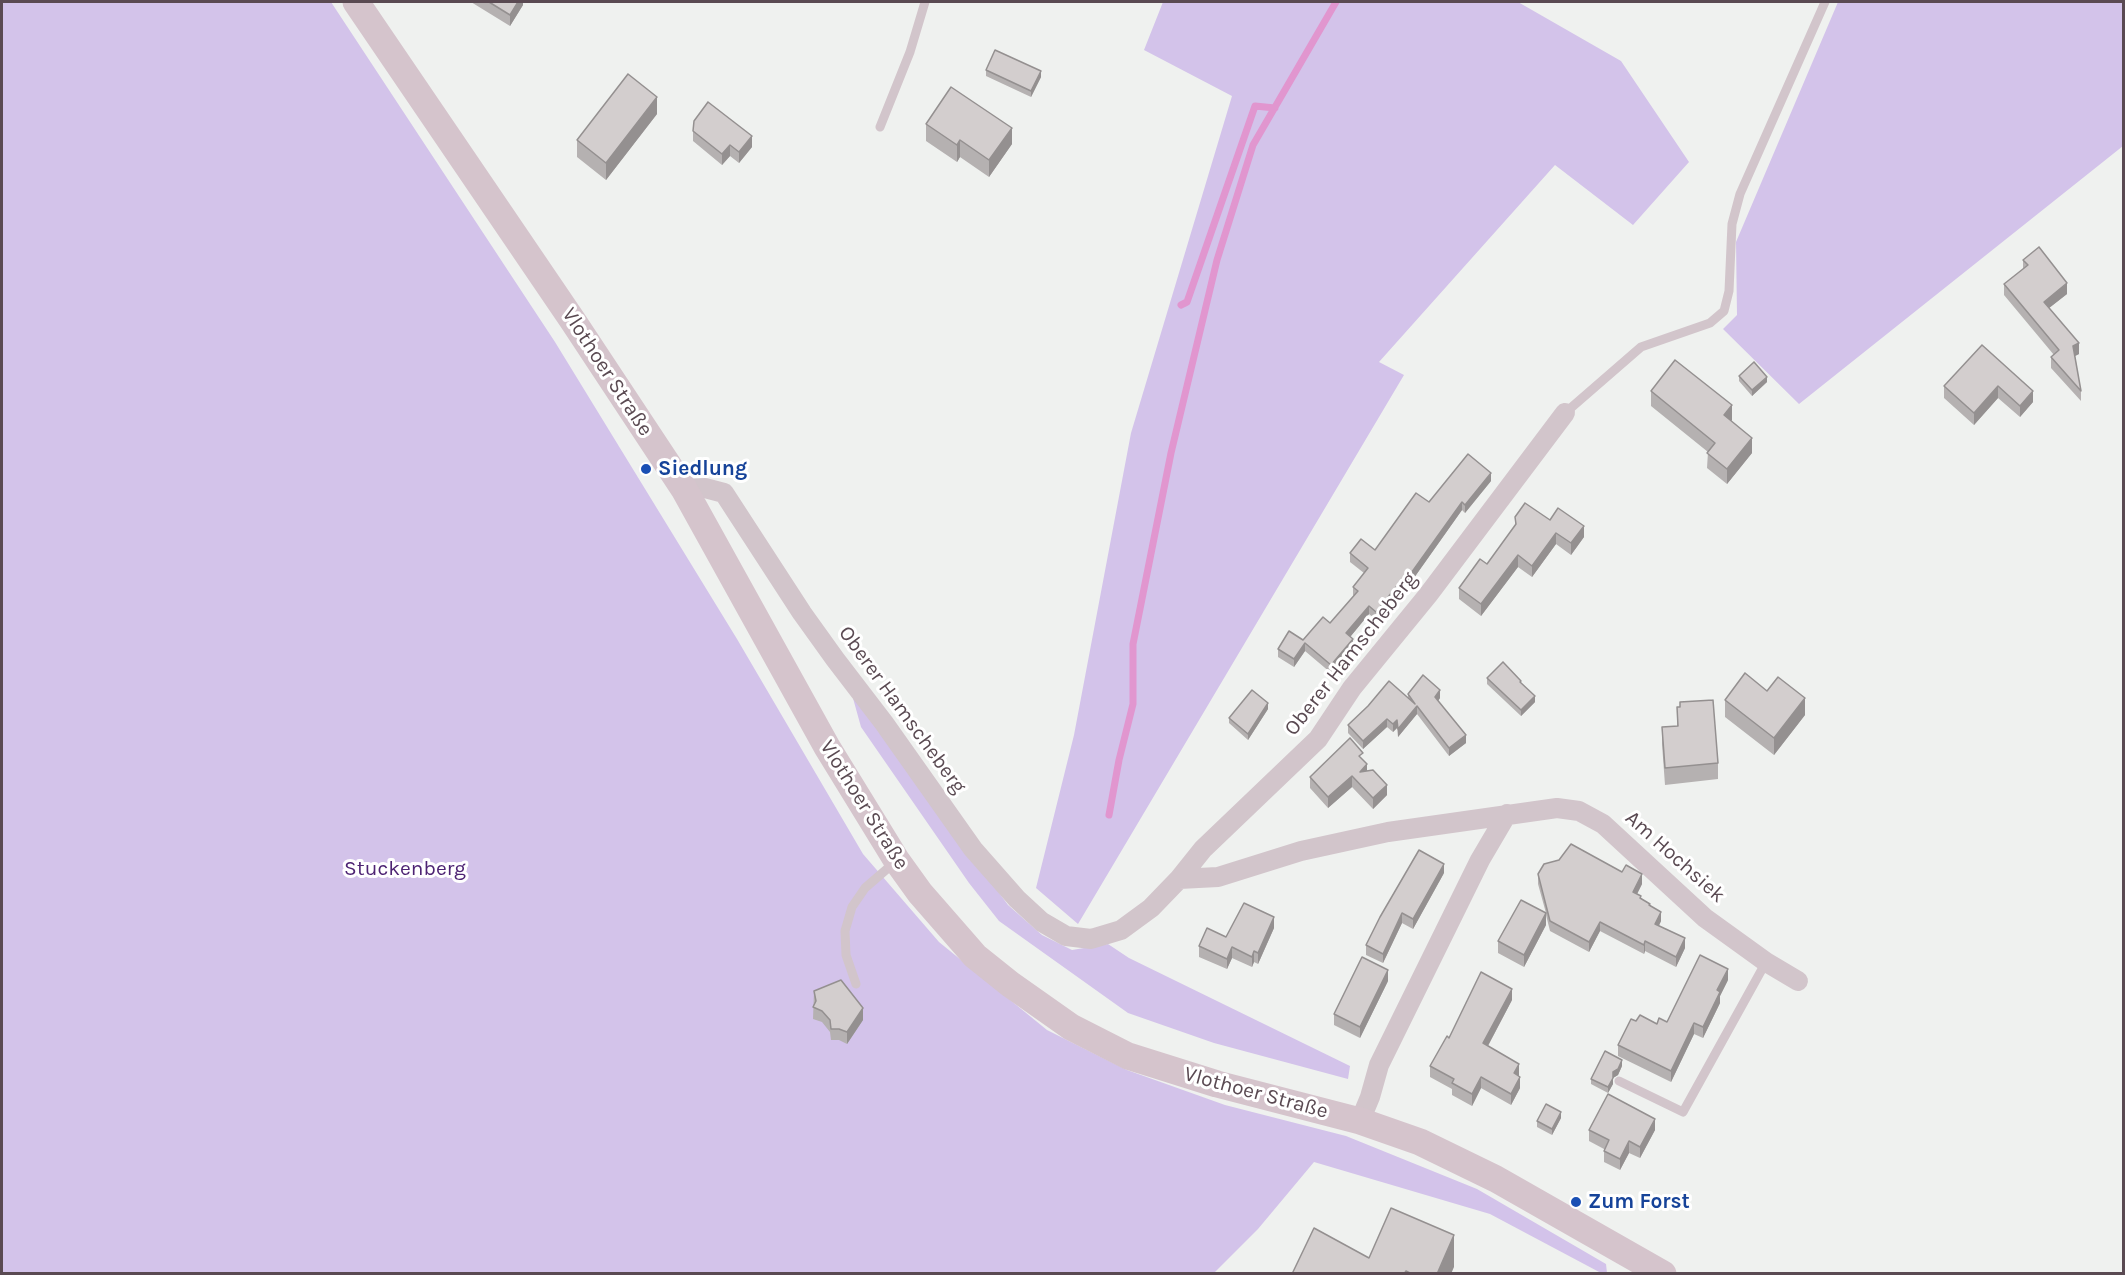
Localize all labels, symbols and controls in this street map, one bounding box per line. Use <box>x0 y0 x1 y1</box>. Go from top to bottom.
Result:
street label: Vlothoer Straße <box>556 303 658 441</box>
place label: Siedlung <box>658 456 747 482</box>
marker: Siedlung <box>639 462 653 476</box>
street label: Oberer Hamscheberg <box>1279 567 1423 741</box>
street label: Oberer Hamscheberg <box>833 621 971 799</box>
street label: Vlothoer Straße <box>814 736 914 874</box>
street label: Am Hochsiek <box>1620 806 1730 908</box>
park label: Stuckenberg <box>344 856 466 882</box>
street label: Vlothoer Straße <box>1181 1062 1331 1124</box>
place label: Zum Forst <box>1588 1189 1690 1215</box>
marker: Zum Forst <box>1569 1195 1583 1209</box>

